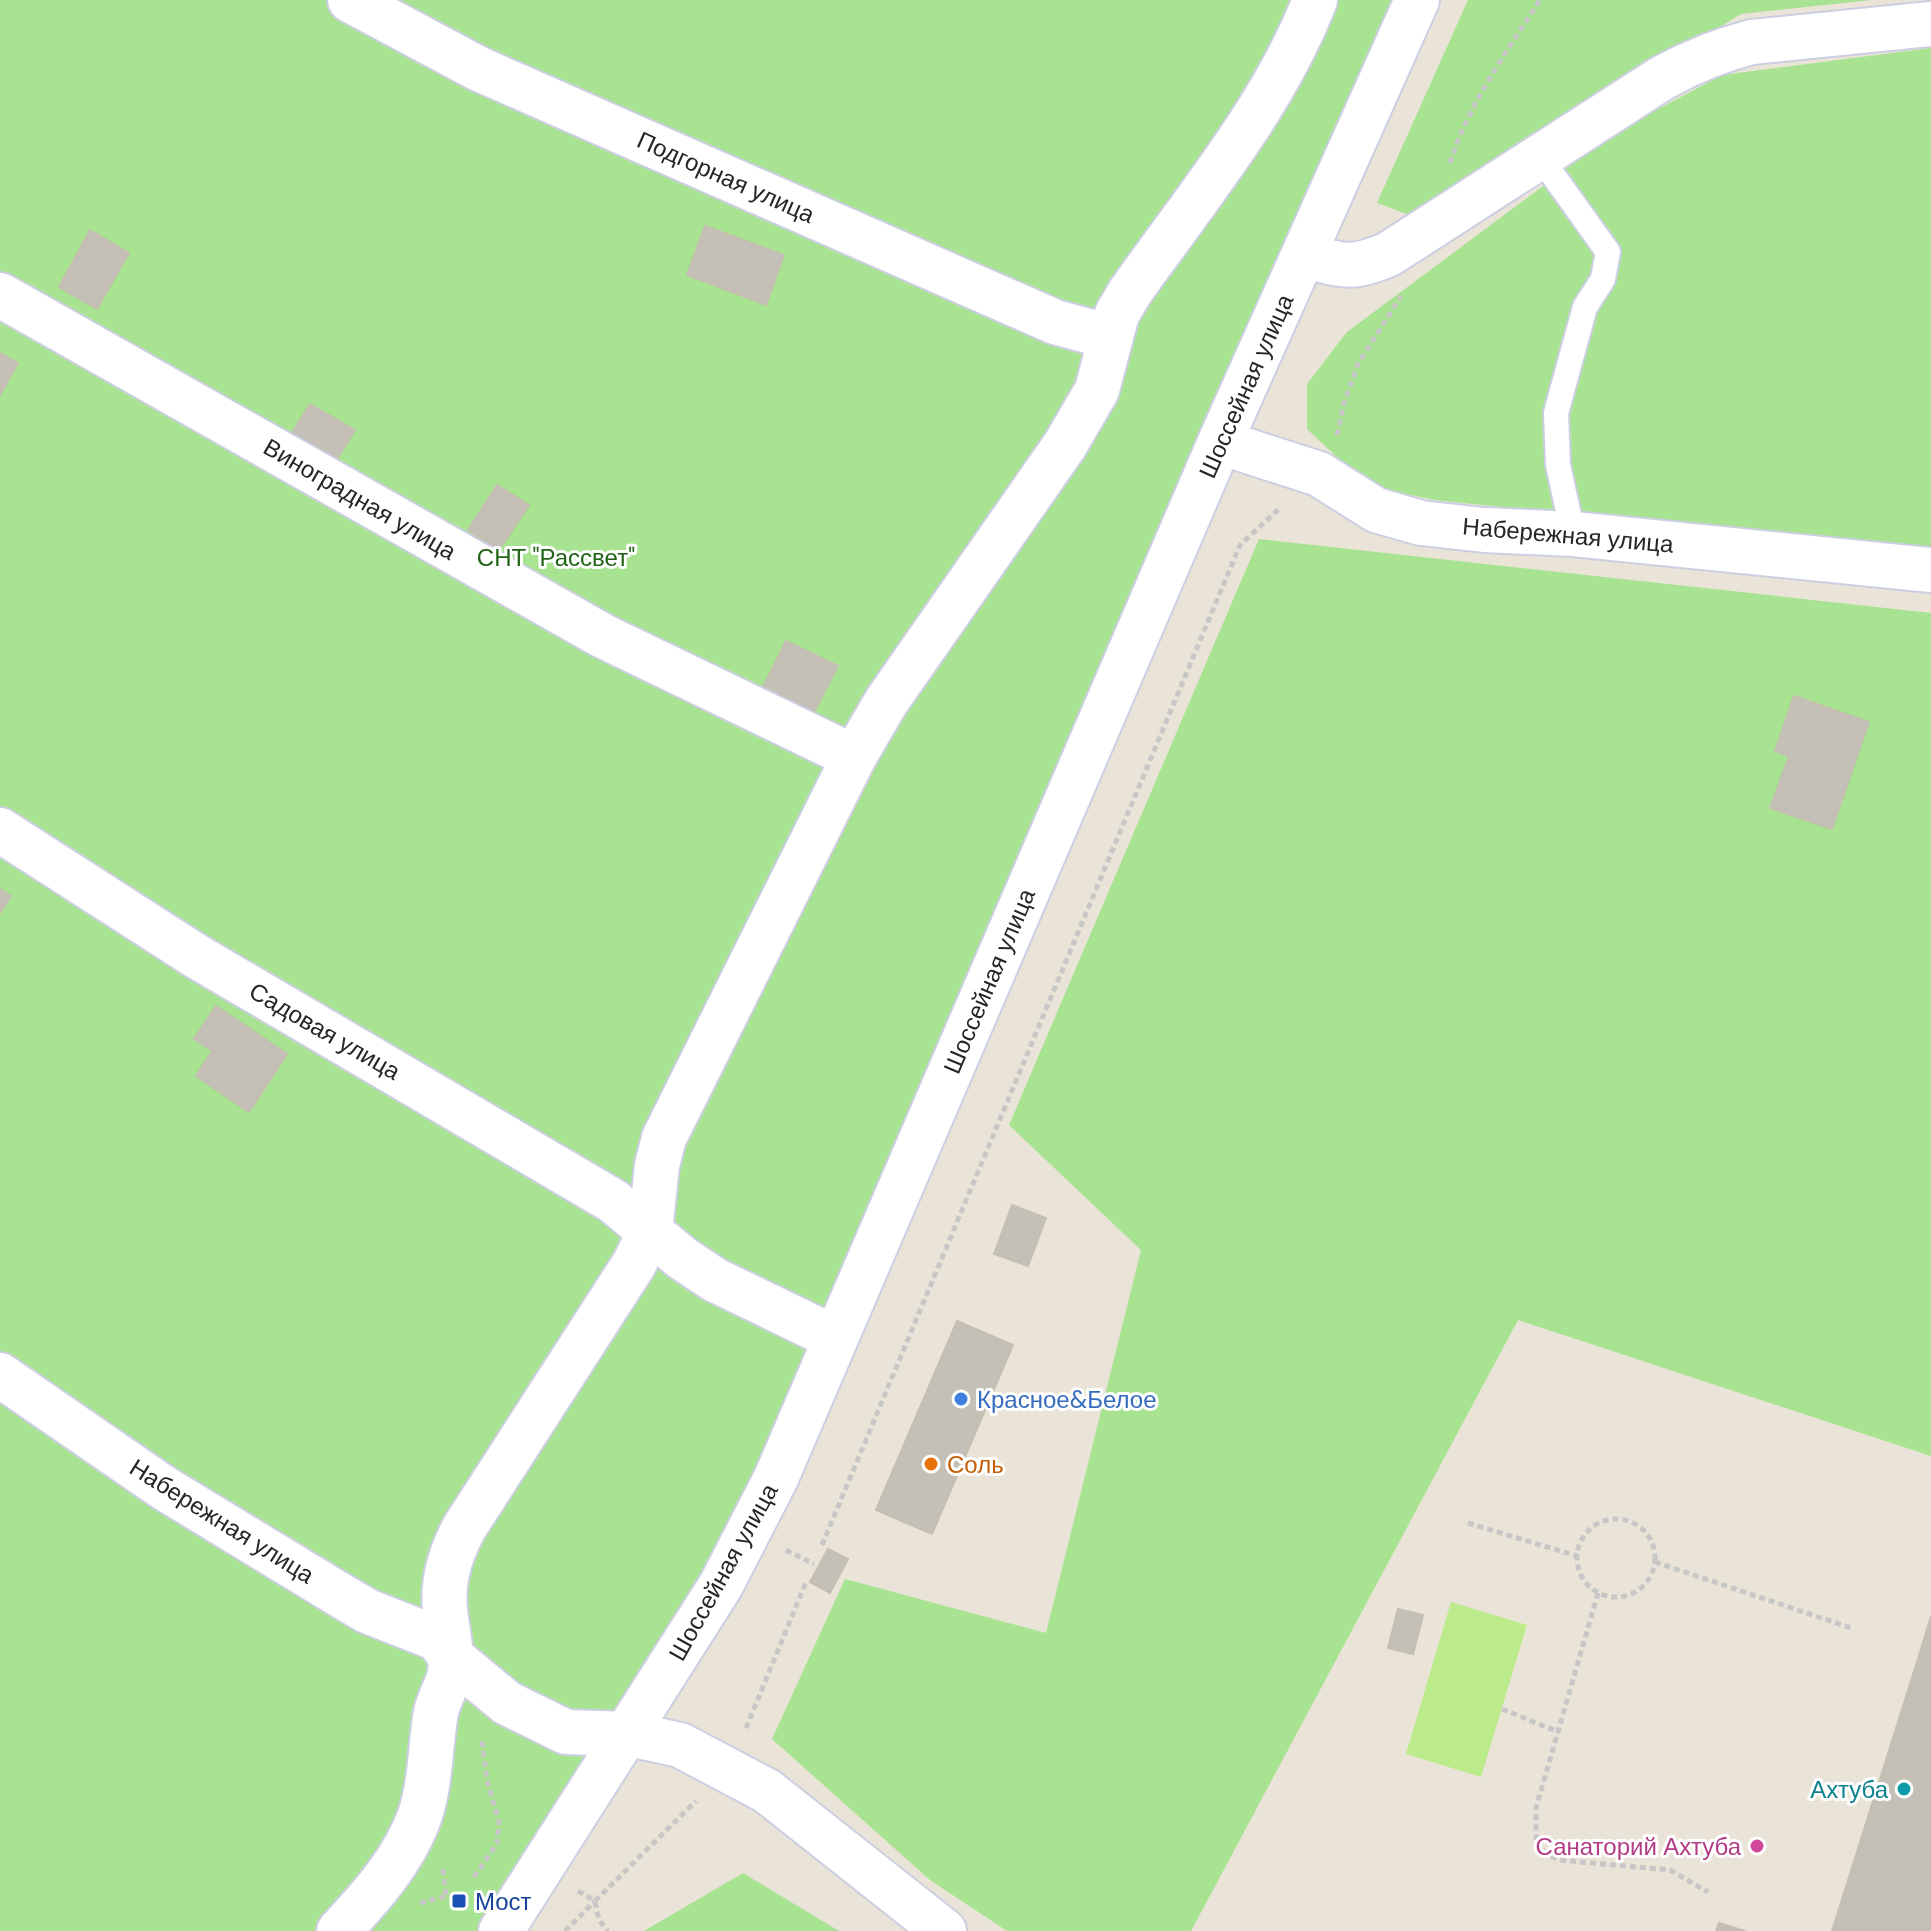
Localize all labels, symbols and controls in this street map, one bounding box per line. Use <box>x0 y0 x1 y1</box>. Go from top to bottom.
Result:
street label: Подгорная улица <box>632 124 820 230</box>
street label: Шоссейная улица <box>1192 289 1301 483</box>
street label: Виноградная улица <box>258 431 462 567</box>
street label: Набережная улица <box>1461 510 1676 560</box>
park label: СНТ "Рассвет" <box>477 542 635 573</box>
street label: Шоссейная улица <box>936 883 1042 1078</box>
street label: Садовая улица <box>244 975 407 1087</box>
place label: Красное&Белое <box>977 1384 1157 1415</box>
marker: Красное&Белое <box>952 1390 970 1408</box>
place label: Соль <box>947 1449 1004 1480</box>
street label: Набережная улица <box>124 1452 321 1591</box>
marker: Соль <box>922 1455 940 1473</box>
street label: Шоссейная улица <box>661 1477 785 1666</box>
place label: Ахтуба <box>1810 1774 1889 1805</box>
marker: Ахтуба <box>1895 1780 1913 1798</box>
place label: Санаторий Ахтуба <box>1536 1831 1742 1862</box>
marker: Санаторий Ахтуба <box>1748 1837 1766 1855</box>
place label: Мост <box>475 1886 532 1917</box>
marker: Мост <box>450 1892 468 1910</box>

